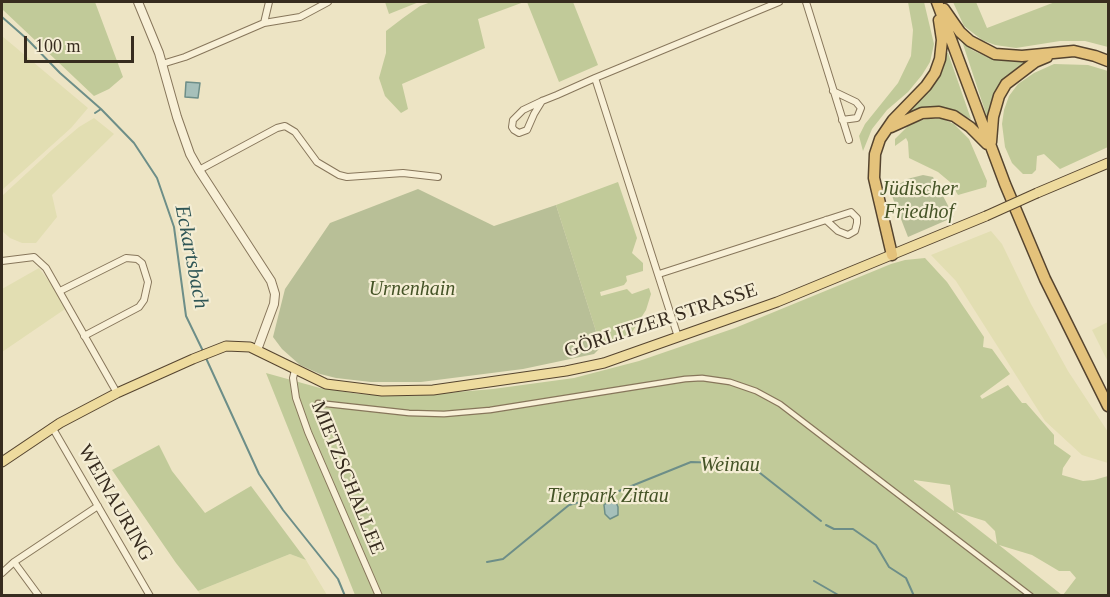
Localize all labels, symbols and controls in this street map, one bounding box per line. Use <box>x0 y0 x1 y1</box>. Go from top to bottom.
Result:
scale bar <box>27 24 136 62</box>
text: 100 m <box>35 36 81 56</box>
park label: Jüdischer Friedhof <box>880 178 958 225</box>
water label: Eckartsbach <box>169 203 213 311</box>
park label: Urnenhain <box>369 278 455 302</box>
street label: GÖRLITZER STRASSE <box>561 278 761 364</box>
street label: MIETZSCHALLEE <box>305 398 389 558</box>
street label: WEINAURING <box>72 441 158 565</box>
park label: Weinau <box>700 454 760 478</box>
park label: Tierpark Zittau <box>547 485 669 509</box>

